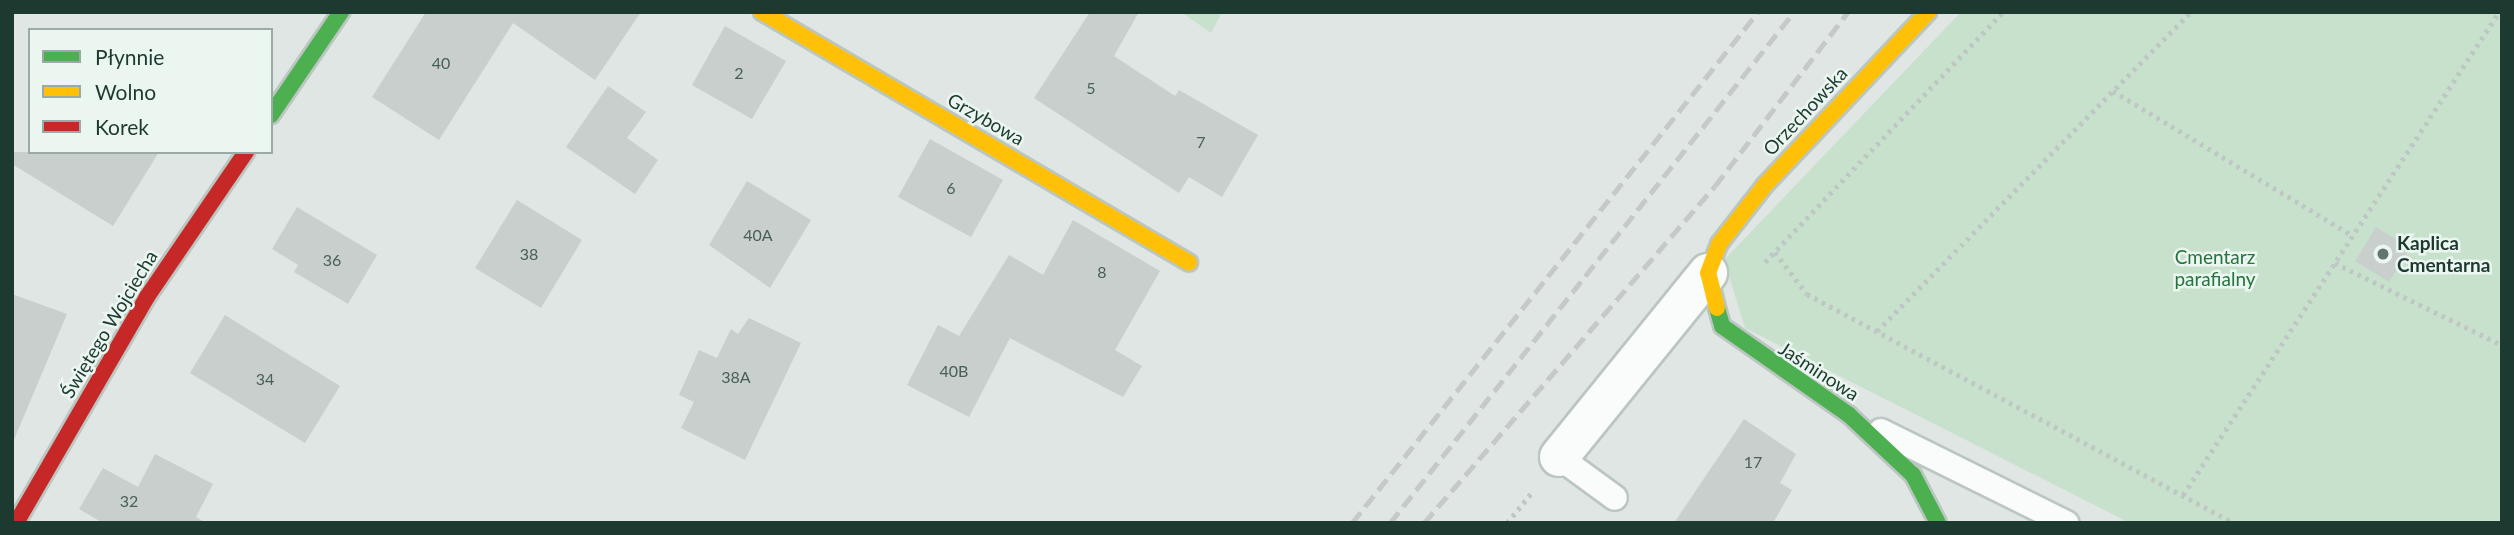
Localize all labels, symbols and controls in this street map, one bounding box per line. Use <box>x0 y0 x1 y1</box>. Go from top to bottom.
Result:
legend <box>28 28 273 154</box>
text: Płynnie <box>95 44 164 69</box>
house number: 40 <box>432 53 450 73</box>
street label: Orzechowska <box>1758 62 1852 160</box>
house number: 2 <box>734 63 744 83</box>
house number: 5 <box>1086 78 1096 98</box>
text: Wolno <box>95 79 156 104</box>
street label: Grzybowa <box>944 88 1028 150</box>
text: Korek <box>95 114 149 139</box>
house number: 7 <box>1196 132 1206 152</box>
house number: 6 <box>946 178 956 198</box>
house number: 40A <box>743 225 773 245</box>
place label: Kaplica Cmentarna <box>2397 232 2490 276</box>
house number: 38 <box>520 244 538 264</box>
street label: Świętego Wojciecha <box>56 246 162 402</box>
park label: Cmentarz parafialny <box>2174 246 2256 290</box>
marker: Kaplica Cmentarna <box>2375 246 2391 262</box>
house number: 36 <box>323 250 341 270</box>
house number: 8 <box>1097 262 1107 282</box>
street label: Jaśminowa <box>1775 337 1863 405</box>
house number: 40B <box>940 361 968 381</box>
house number: 38A <box>721 367 751 387</box>
house number: 34 <box>256 369 274 389</box>
house number: 17 <box>1744 452 1762 472</box>
house number: 32 <box>120 491 138 511</box>

